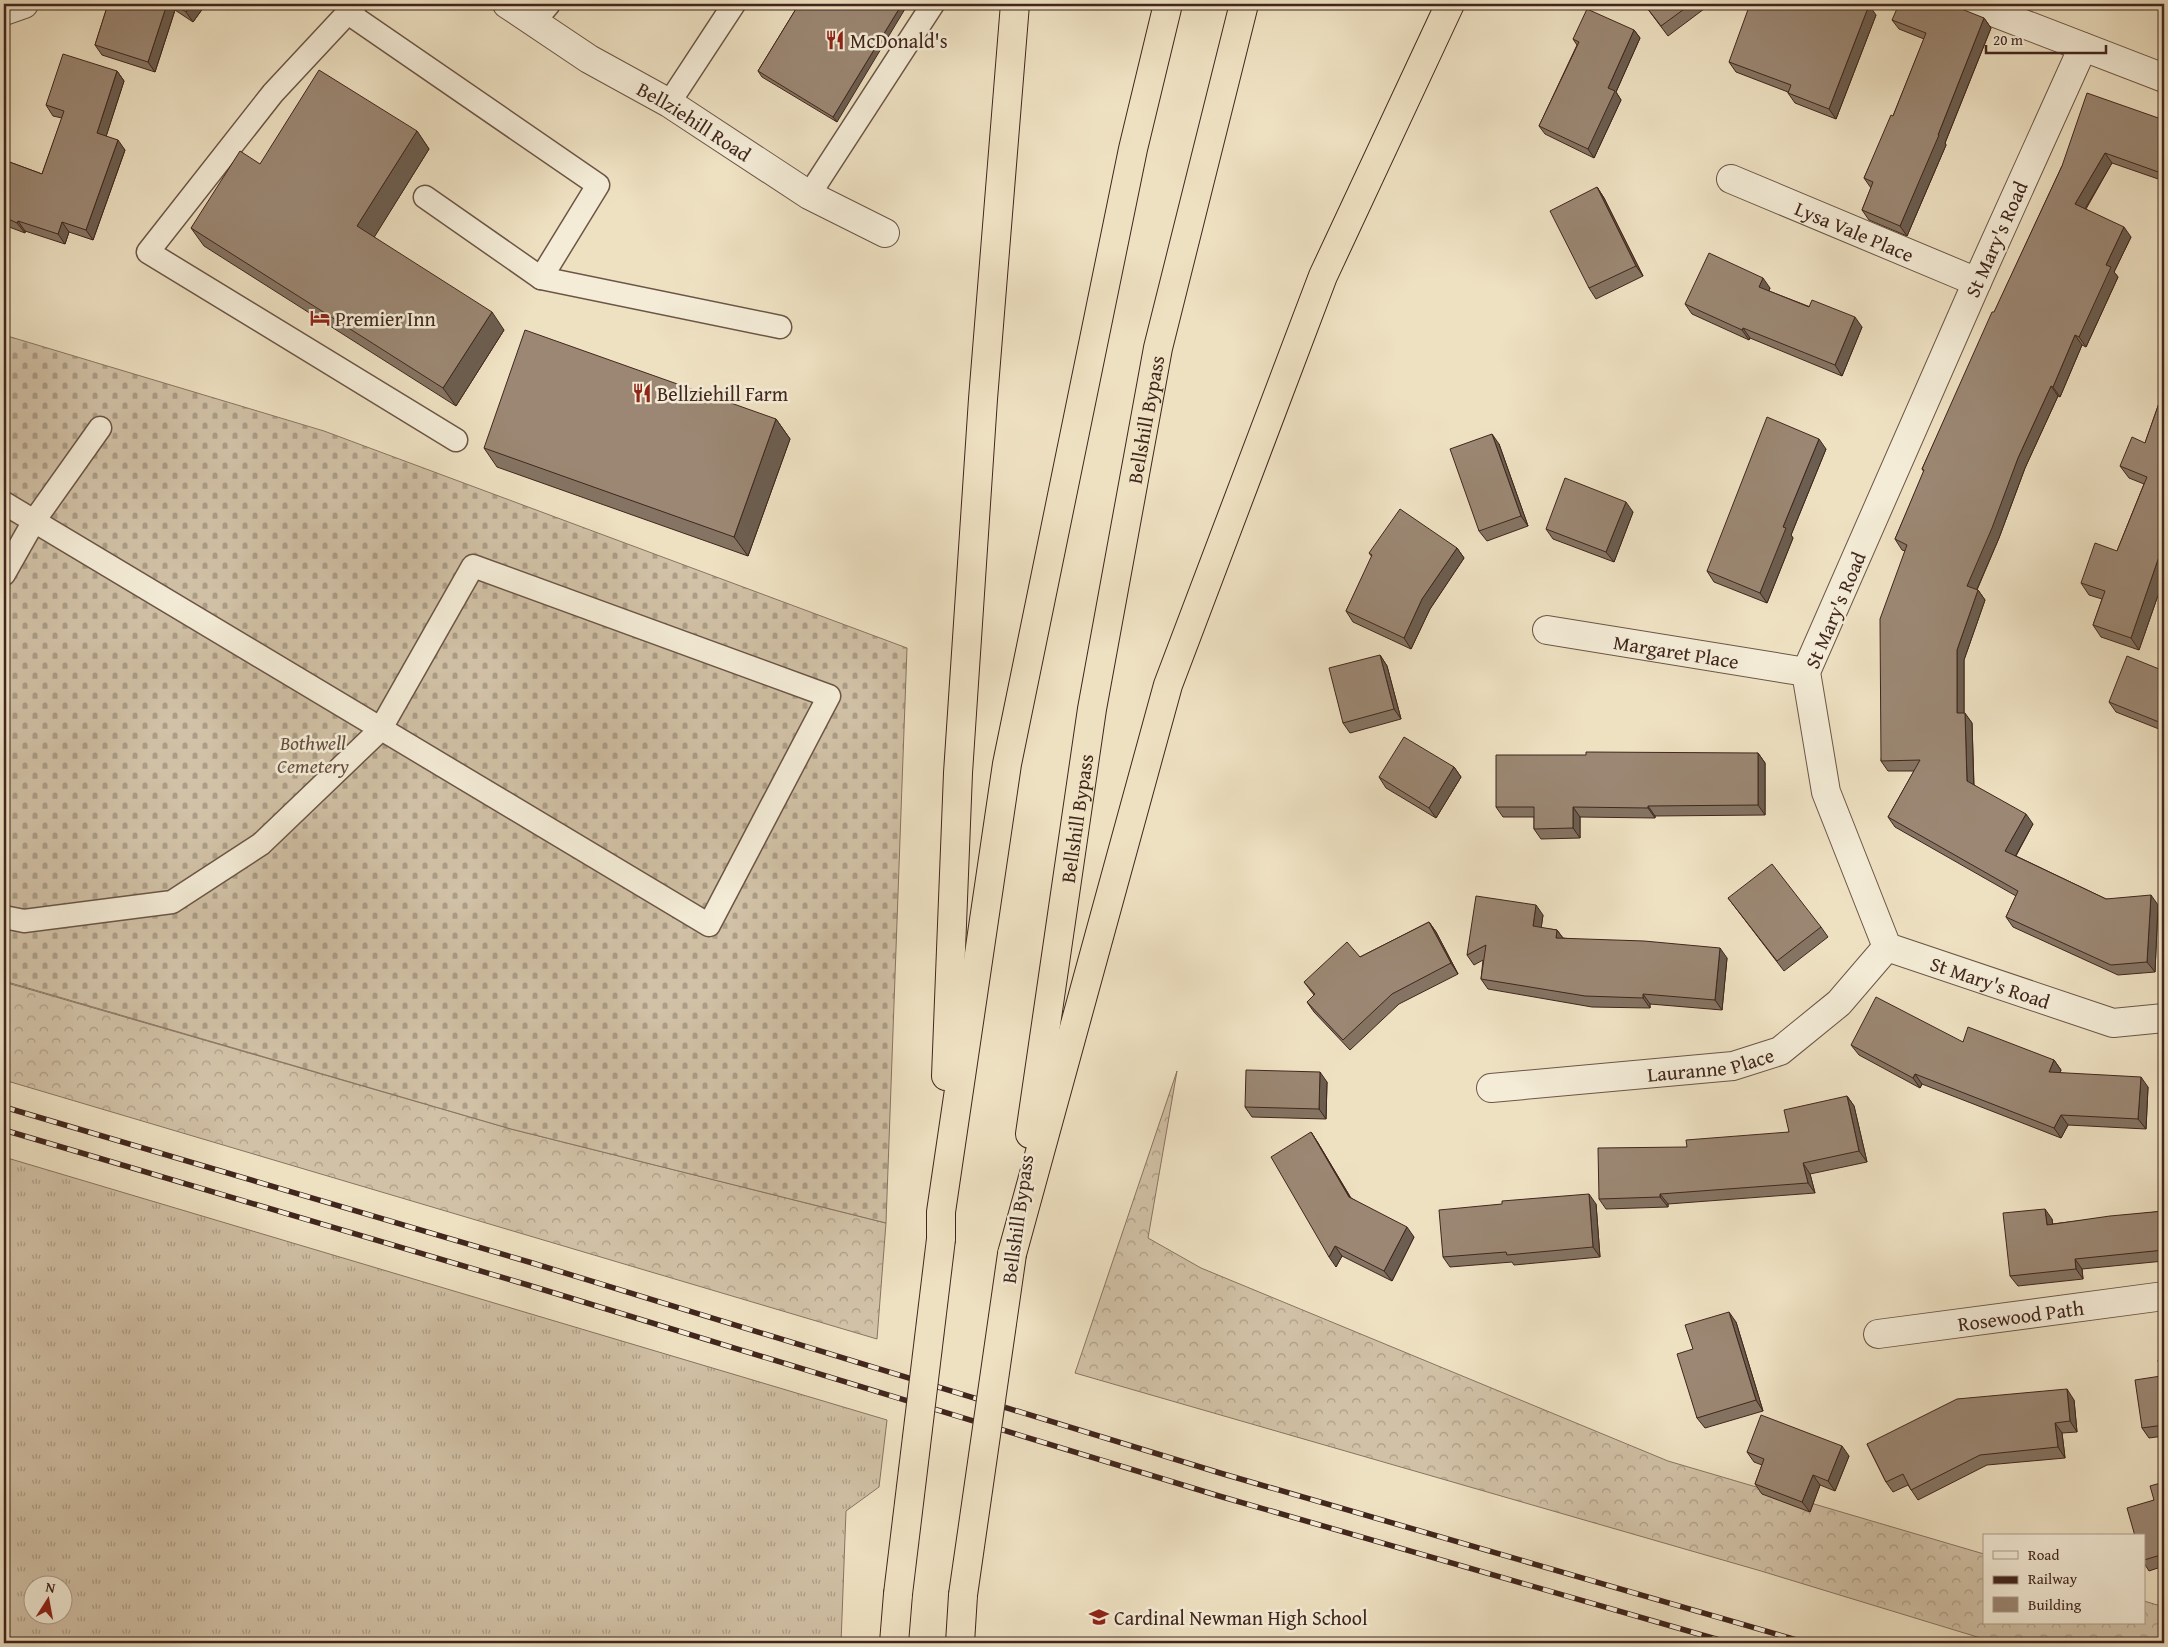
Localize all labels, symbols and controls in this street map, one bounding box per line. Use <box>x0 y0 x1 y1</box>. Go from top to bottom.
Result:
scale bar <box>1986 22 2106 54</box>
place label: McDonald's <box>850 26 948 55</box>
restaurant icon: McDonald's <box>824 29 846 51</box>
text: 20 m <box>1993 29 2024 50</box>
street label: Bellziehill Road <box>632 74 757 168</box>
street label: St Mary's Road <box>1957 176 2035 302</box>
street label: Lysa Vale Place <box>1791 193 1919 269</box>
place label: Premier Inn <box>335 304 436 333</box>
hotel icon: Premier Inn <box>309 307 331 329</box>
street label: Bellshill Bypass <box>1119 353 1171 486</box>
place label: Bellziehill Farm <box>657 379 789 408</box>
restaurant icon: Bellziehill Farm <box>631 382 653 404</box>
street label: St Mary's Road <box>1797 547 1873 673</box>
street label: Margaret Place <box>1612 627 1741 675</box>
park label: Bothwell Cemetery <box>277 728 349 780</box>
street label: Bellshill Bypass <box>1052 752 1100 885</box>
street label: St Mary's Road <box>1927 948 2054 1016</box>
street label: Lauranne Place <box>1646 1039 1777 1088</box>
street label: Bellshill Bypass <box>994 1153 1040 1285</box>
street label: Rosewood Path <box>1956 1292 2086 1338</box>
legend <box>1983 1534 2146 1624</box>
text: Road <box>2028 1544 2059 1565</box>
text: Railway <box>2028 1568 2078 1589</box>
north arrow <box>22 1574 72 1624</box>
text: N <box>44 1577 58 1598</box>
text: Building <box>2028 1594 2082 1615</box>
place label: Cardinal Newman High School <box>1114 1603 1368 1632</box>
school or university icon: Cardinal Newman High School <box>1088 1606 1110 1628</box>

